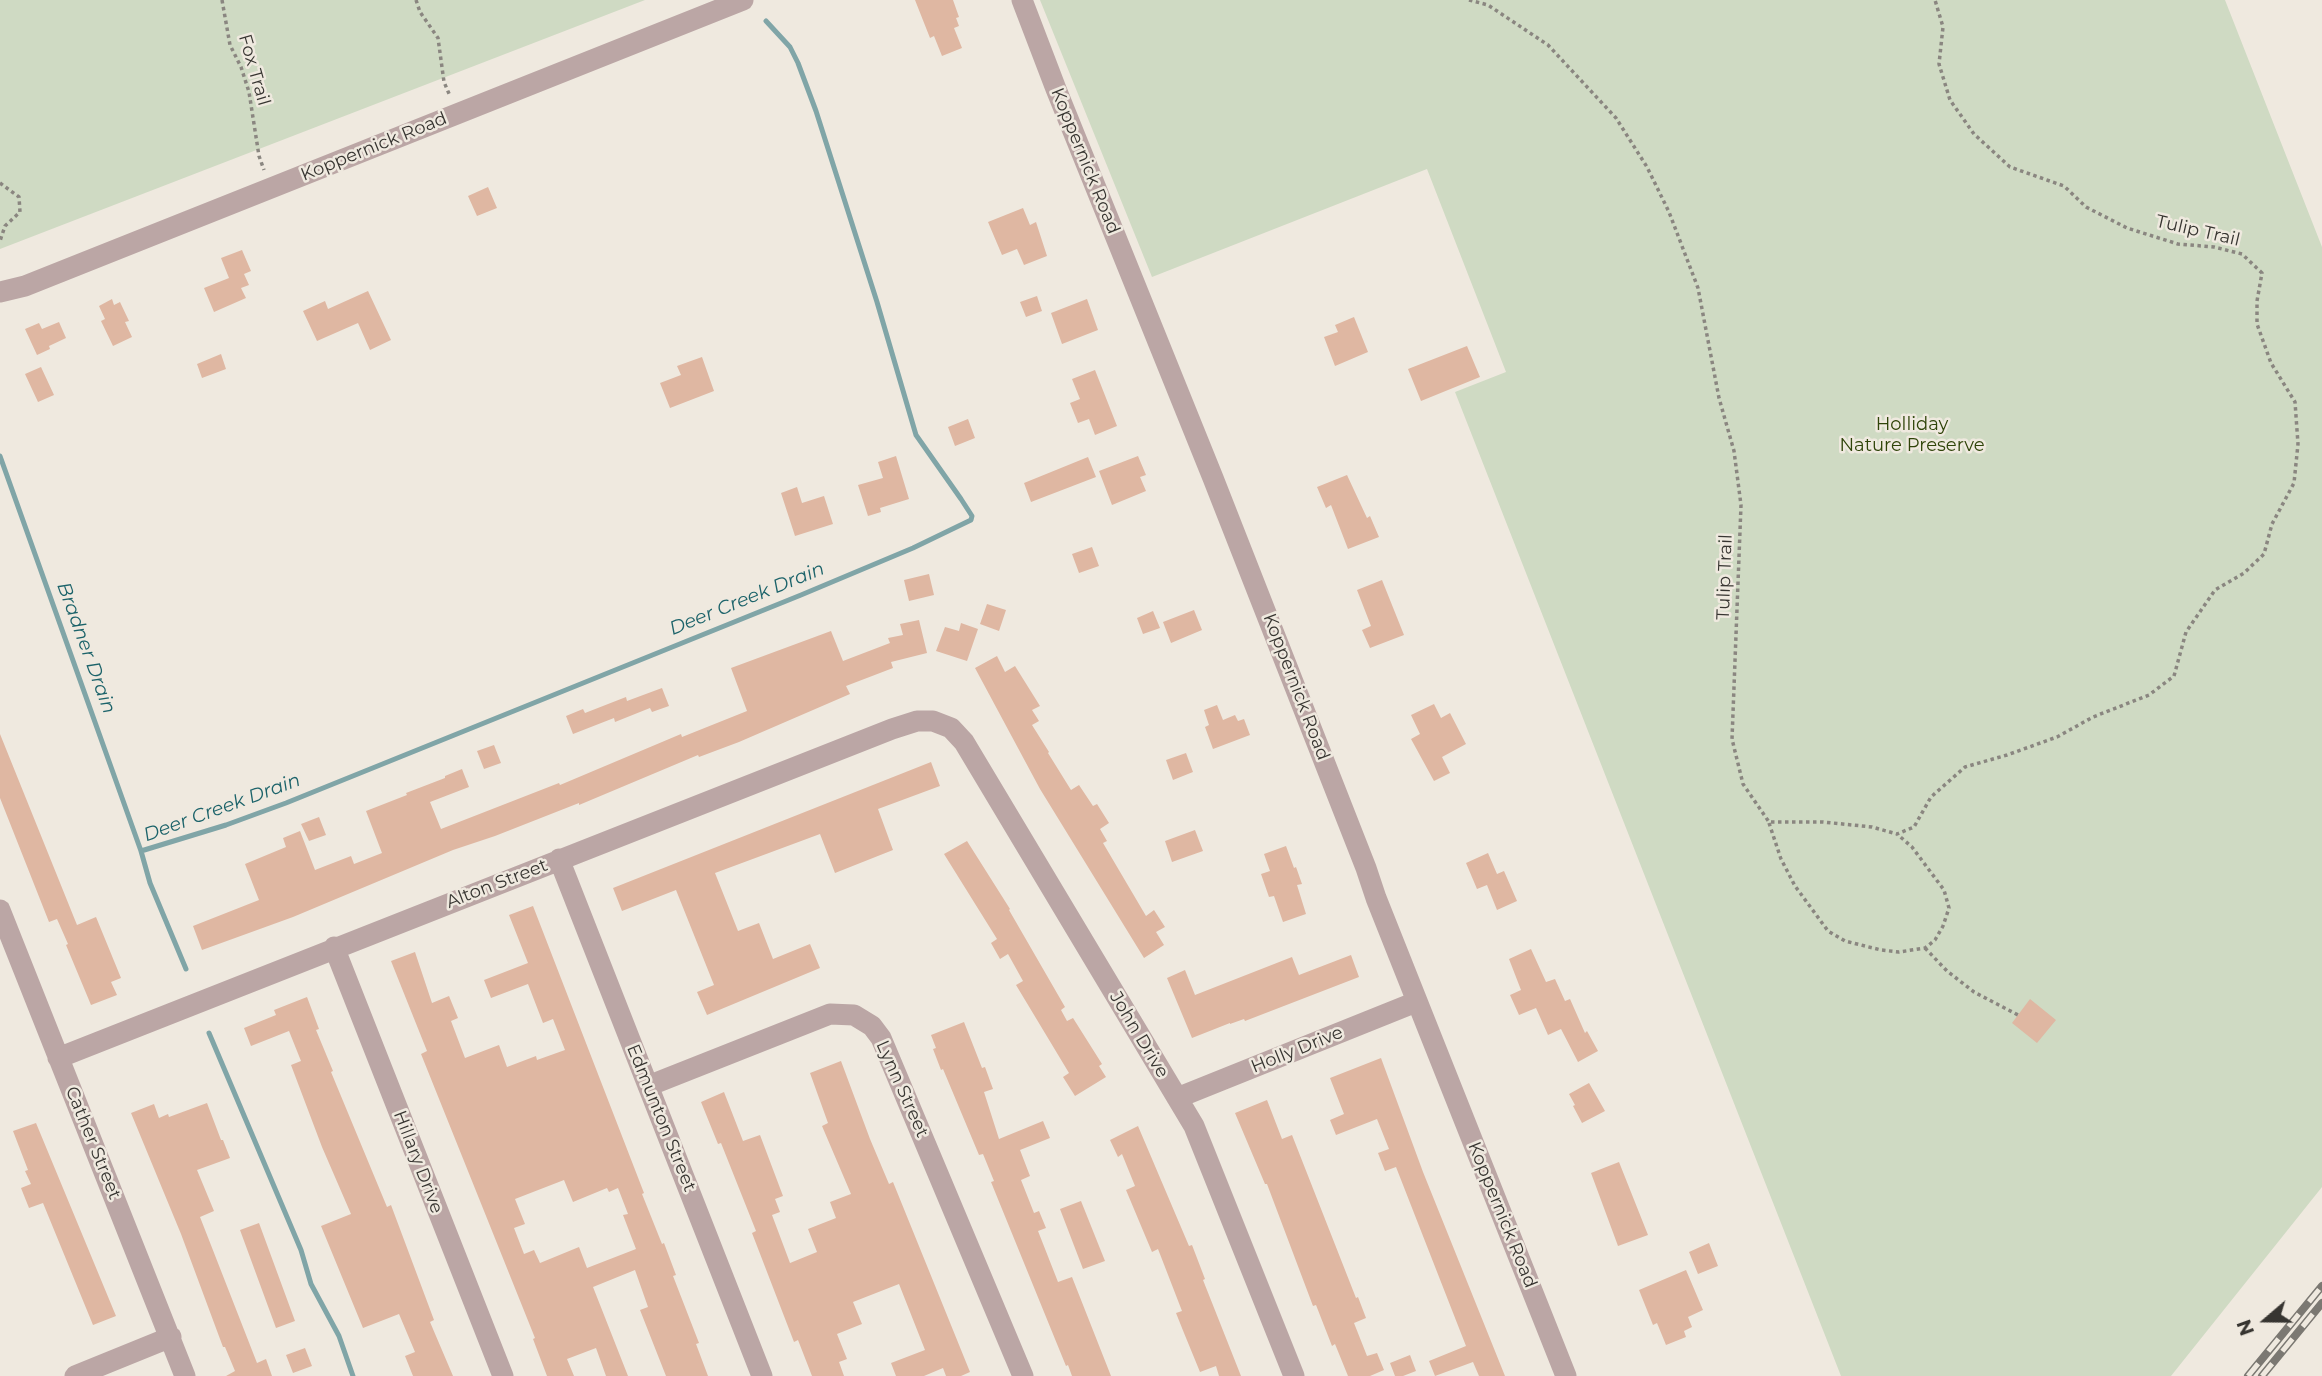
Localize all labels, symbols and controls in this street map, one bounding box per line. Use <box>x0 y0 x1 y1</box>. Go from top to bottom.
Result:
street label: Fox Trail <box>234 32 274 108</box>
street label: Koppernick Road <box>1046 85 1124 237</box>
street label: Koppernick Road <box>298 108 450 186</box>
street label: Tulip Trail <box>2154 211 2242 251</box>
park label: Holliday Nature Preserve <box>1839 414 1985 457</box>
street label: Tulip Trail <box>1713 534 1737 620</box>
water label: Deer Creek Drain <box>666 557 828 641</box>
water label: Bradner Drain <box>52 579 120 717</box>
street label: Koppernick Road <box>1258 611 1334 763</box>
water label: Deer Creek Drain <box>140 769 304 847</box>
street label: Alton Street <box>443 855 551 913</box>
street label: John Drive <box>1105 988 1173 1082</box>
street label: Holly Drive <box>1248 1022 1346 1078</box>
street label: Lynn Street <box>871 1037 933 1141</box>
street label: Edmunton Street <box>622 1041 700 1195</box>
street label: Cather Street <box>61 1083 125 1203</box>
street label: Hillary Drive <box>388 1107 448 1217</box>
street label: Koppernick Road <box>1463 1139 1541 1291</box>
north arrow <box>2231 1285 2301 1355</box>
text: N <box>2232 1316 2259 1339</box>

